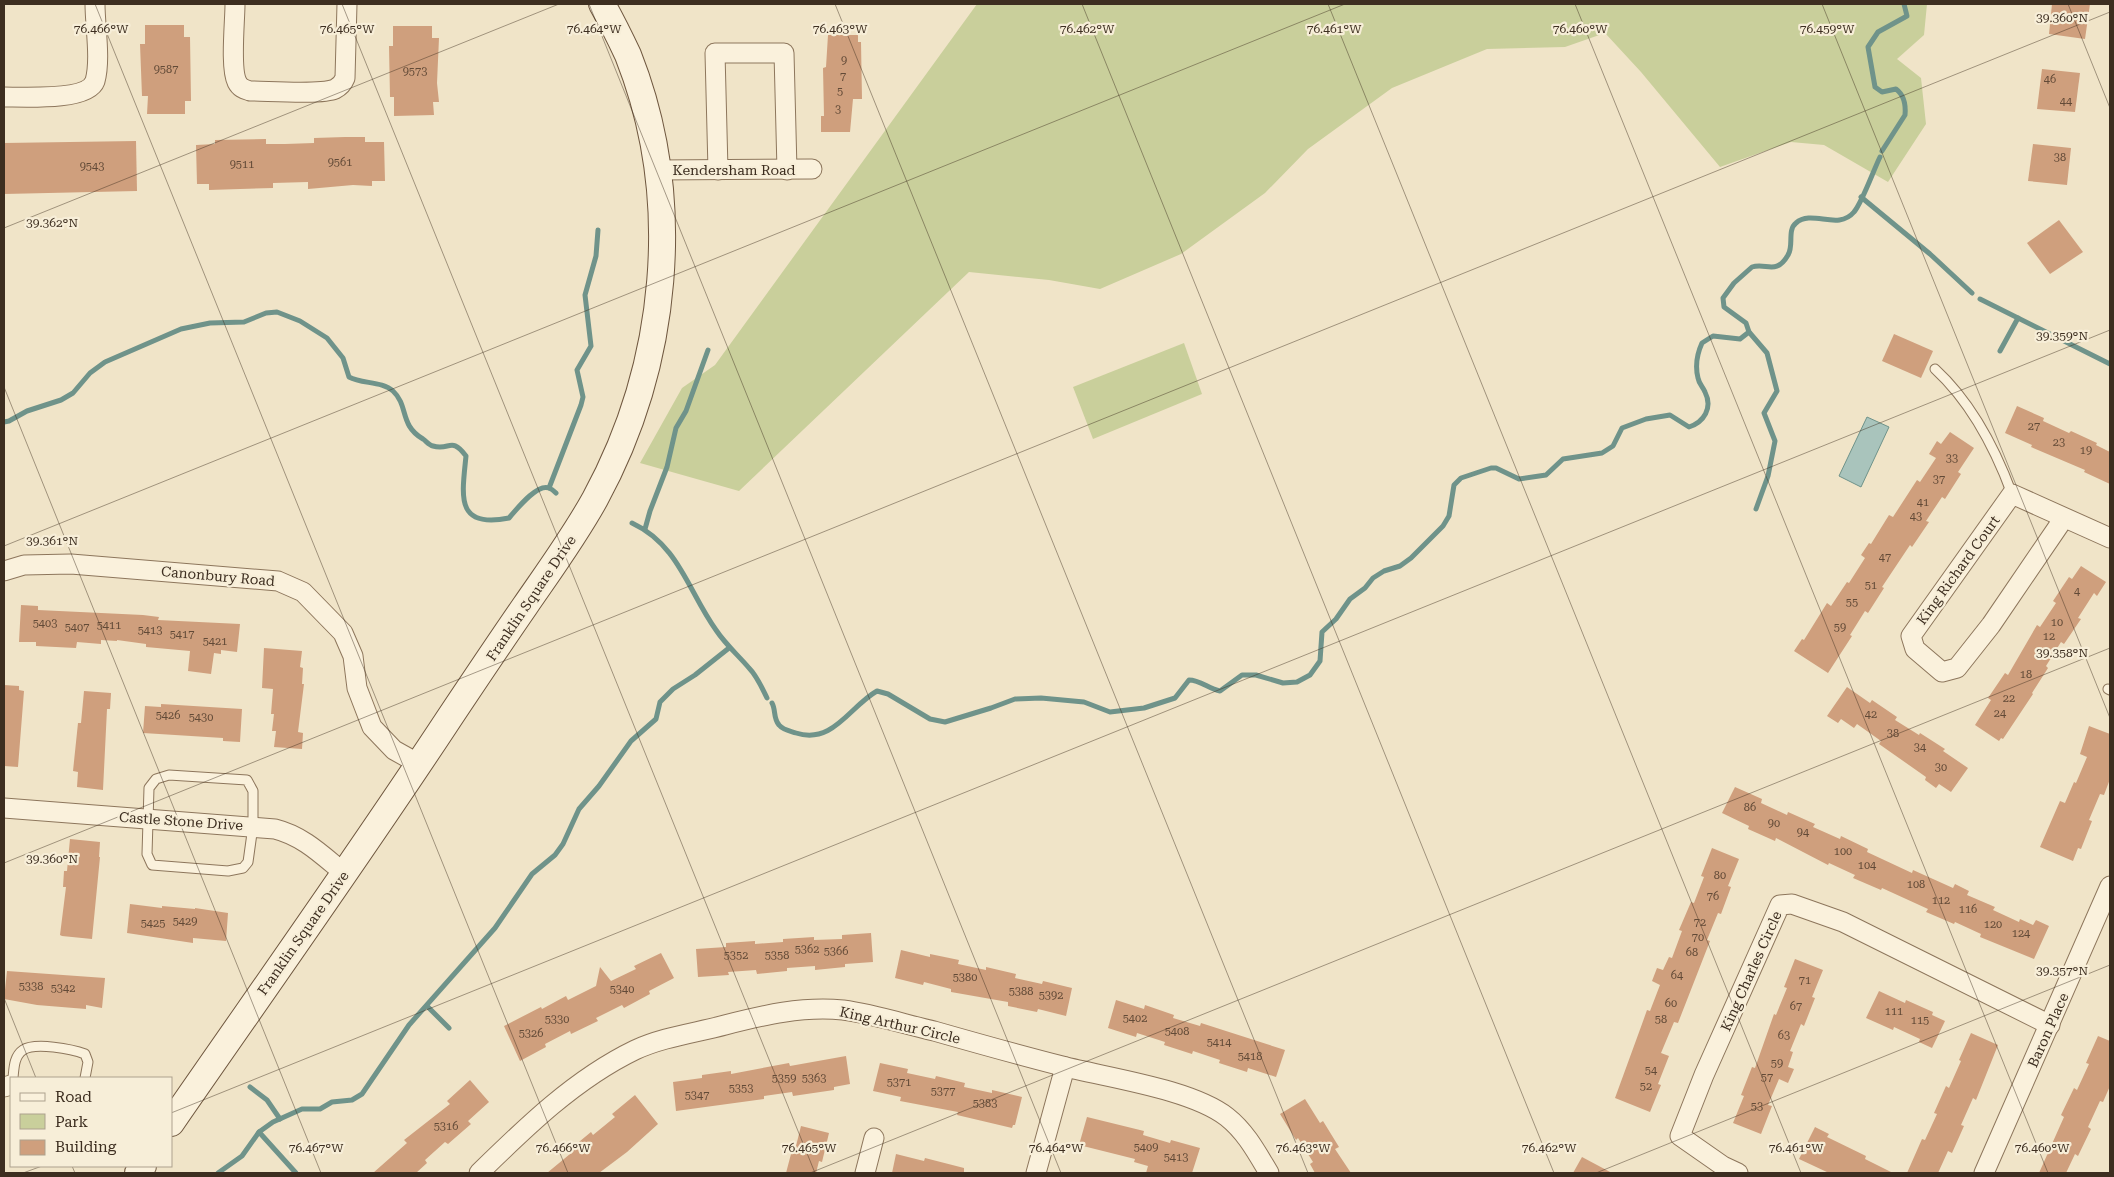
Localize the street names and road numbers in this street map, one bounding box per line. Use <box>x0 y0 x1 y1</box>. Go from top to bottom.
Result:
street label: Kendersham Road <box>672 162 796 178</box>
street label: King Richard Court <box>1913 512 2003 628</box>
street label: Franklin Square Drive <box>483 532 579 664</box>
street label: Canonbury Road <box>160 563 276 589</box>
street label: Castle Stone Drive <box>118 809 244 833</box>
street label: Franklin Square Drive <box>254 868 352 998</box>
street label: King Charles Circle <box>1717 908 1785 1034</box>
street label: Baron Place <box>2024 990 2072 1070</box>
street label: King Arthur Circle <box>838 1003 962 1047</box>

